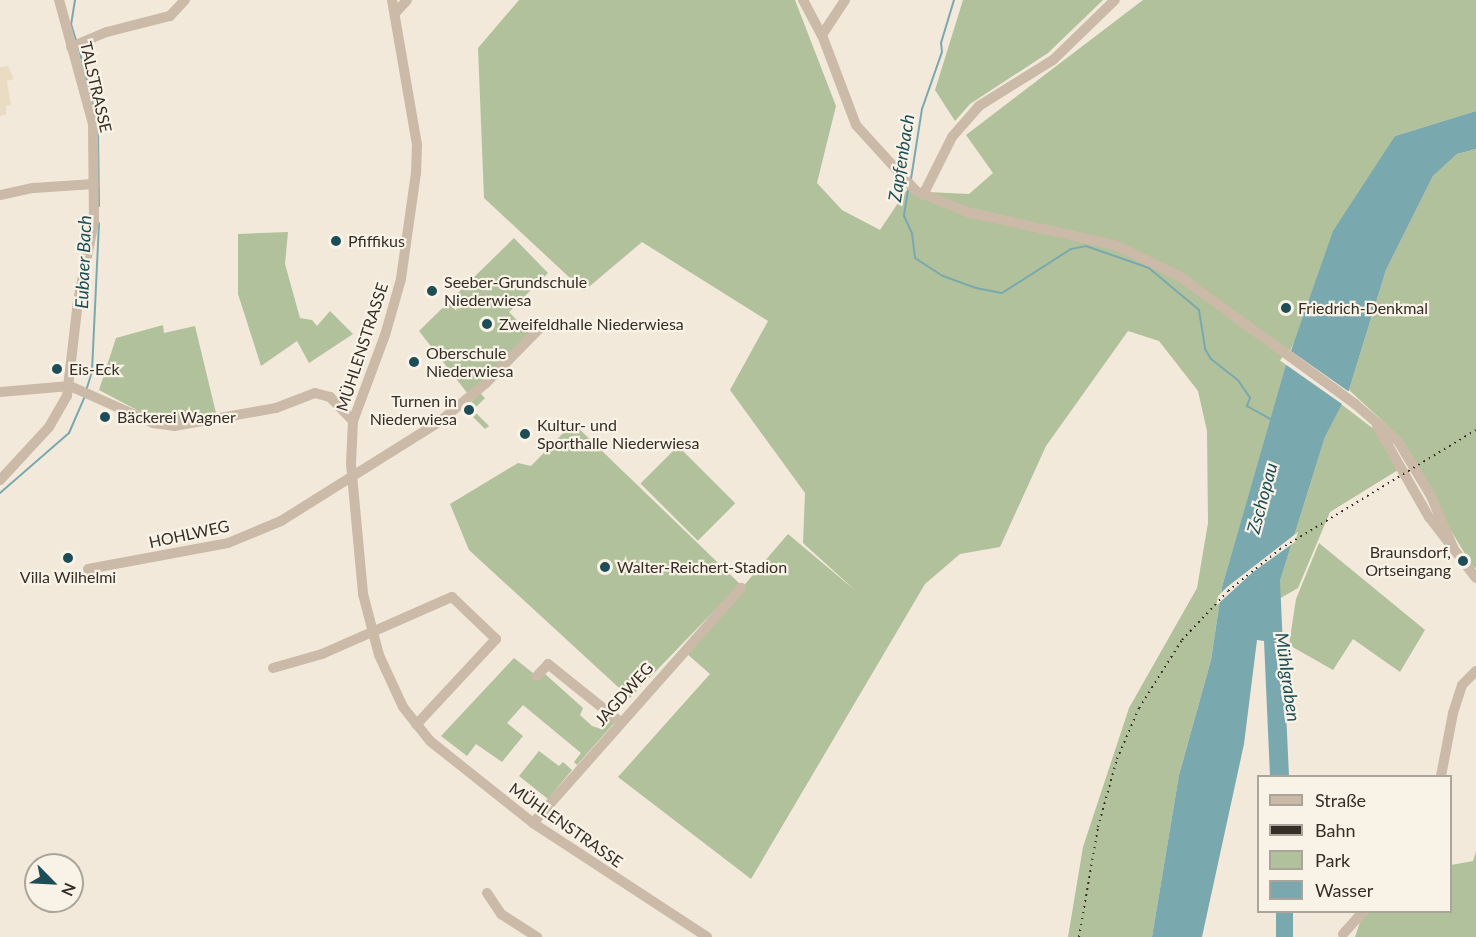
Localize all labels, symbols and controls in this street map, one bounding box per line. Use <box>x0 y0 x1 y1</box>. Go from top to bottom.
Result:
street label: TALSTRASSE <box>76 40 116 134</box>
water label: Zapfenbach <box>883 113 919 203</box>
water label: Eubaer Bach <box>71 215 95 309</box>
place label: Pfiffikus <box>348 231 405 251</box>
marker: Pfiffikus <box>329 234 343 248</box>
place label: Seeber-Grundschule Niederwiesa <box>444 272 587 310</box>
street label: MÜHLENSTRASSE <box>332 280 392 414</box>
marker: Seeber-Grundschule Niederwiesa <box>425 284 439 298</box>
place label: Friedrich-Denkmal <box>1298 298 1428 318</box>
marker: Friedrich-Denkmal <box>1279 301 1293 315</box>
place label: Zweifeldhalle Niederwiesa <box>499 314 684 334</box>
marker: Zweifeldhalle Niederwiesa <box>480 317 494 331</box>
place label: Oberschule Niederwiesa <box>426 343 513 381</box>
marker: Oberschule Niederwiesa <box>407 355 421 369</box>
place label: Eis-Eck <box>69 359 120 379</box>
marker: Eis-Eck <box>50 362 64 376</box>
place label: Turnen in Niederwiesa <box>370 391 457 429</box>
marker: Turnen in Niederwiesa <box>462 403 476 417</box>
place label: Bäckerei Wagner <box>117 407 236 427</box>
marker: Bäckerei Wagner <box>98 410 112 424</box>
place label: Kultur- und Sporthalle Niederwiesa <box>537 415 699 453</box>
marker: Kultur- und Sporthalle Niederwiesa <box>518 427 532 441</box>
water label: Zschopau <box>1242 460 1282 536</box>
street label: HOHLWEG <box>147 516 231 552</box>
place label: Braunsdorf, Ortseingang <box>1365 542 1451 580</box>
marker: Villa Wilhelmi <box>61 551 75 565</box>
marker: Braunsdorf, Ortseingang <box>1456 554 1470 568</box>
place label: Walter-Reichert-Stadion <box>617 557 787 577</box>
marker: Walter-Reichert-Stadion <box>598 560 612 574</box>
place label: Villa Wilhelmi <box>20 567 116 587</box>
water label: Mühlgraben <box>1271 631 1305 723</box>
street label: JAGDWEG <box>591 659 657 729</box>
legend <box>1257 775 1452 913</box>
street label: MÜHLENSTRASSE <box>506 779 626 871</box>
text: Straße <box>1315 789 1366 811</box>
text: Bahn <box>1315 819 1356 841</box>
text: Park <box>1315 849 1350 871</box>
north arrow <box>24 853 84 913</box>
text: Wasser <box>1315 879 1373 901</box>
text: N <box>58 880 80 899</box>

